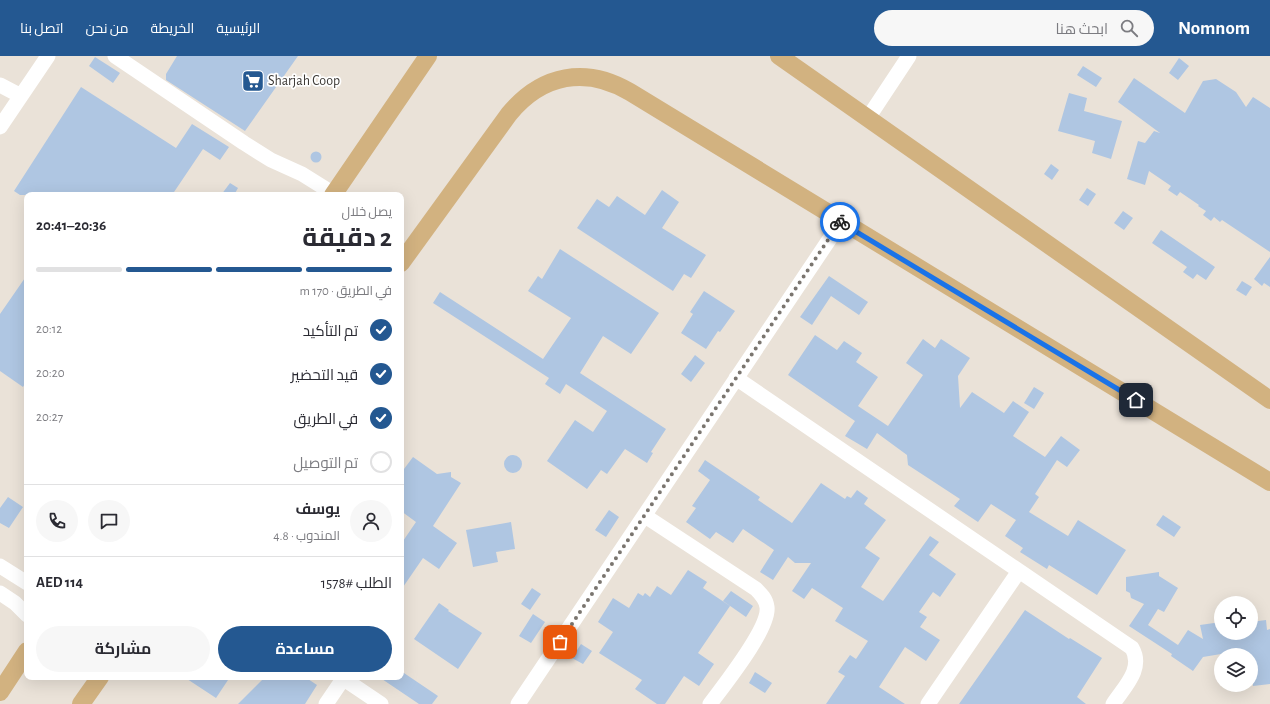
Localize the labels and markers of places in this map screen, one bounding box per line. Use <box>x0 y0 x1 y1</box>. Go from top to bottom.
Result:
supermarket icon: Sharjah Coop <box>240 68 266 94</box>
place label: Sharjah Coop <box>268 74 340 88</box>
pin <box>1119 383 1153 417</box>
pin <box>543 625 577 659</box>

